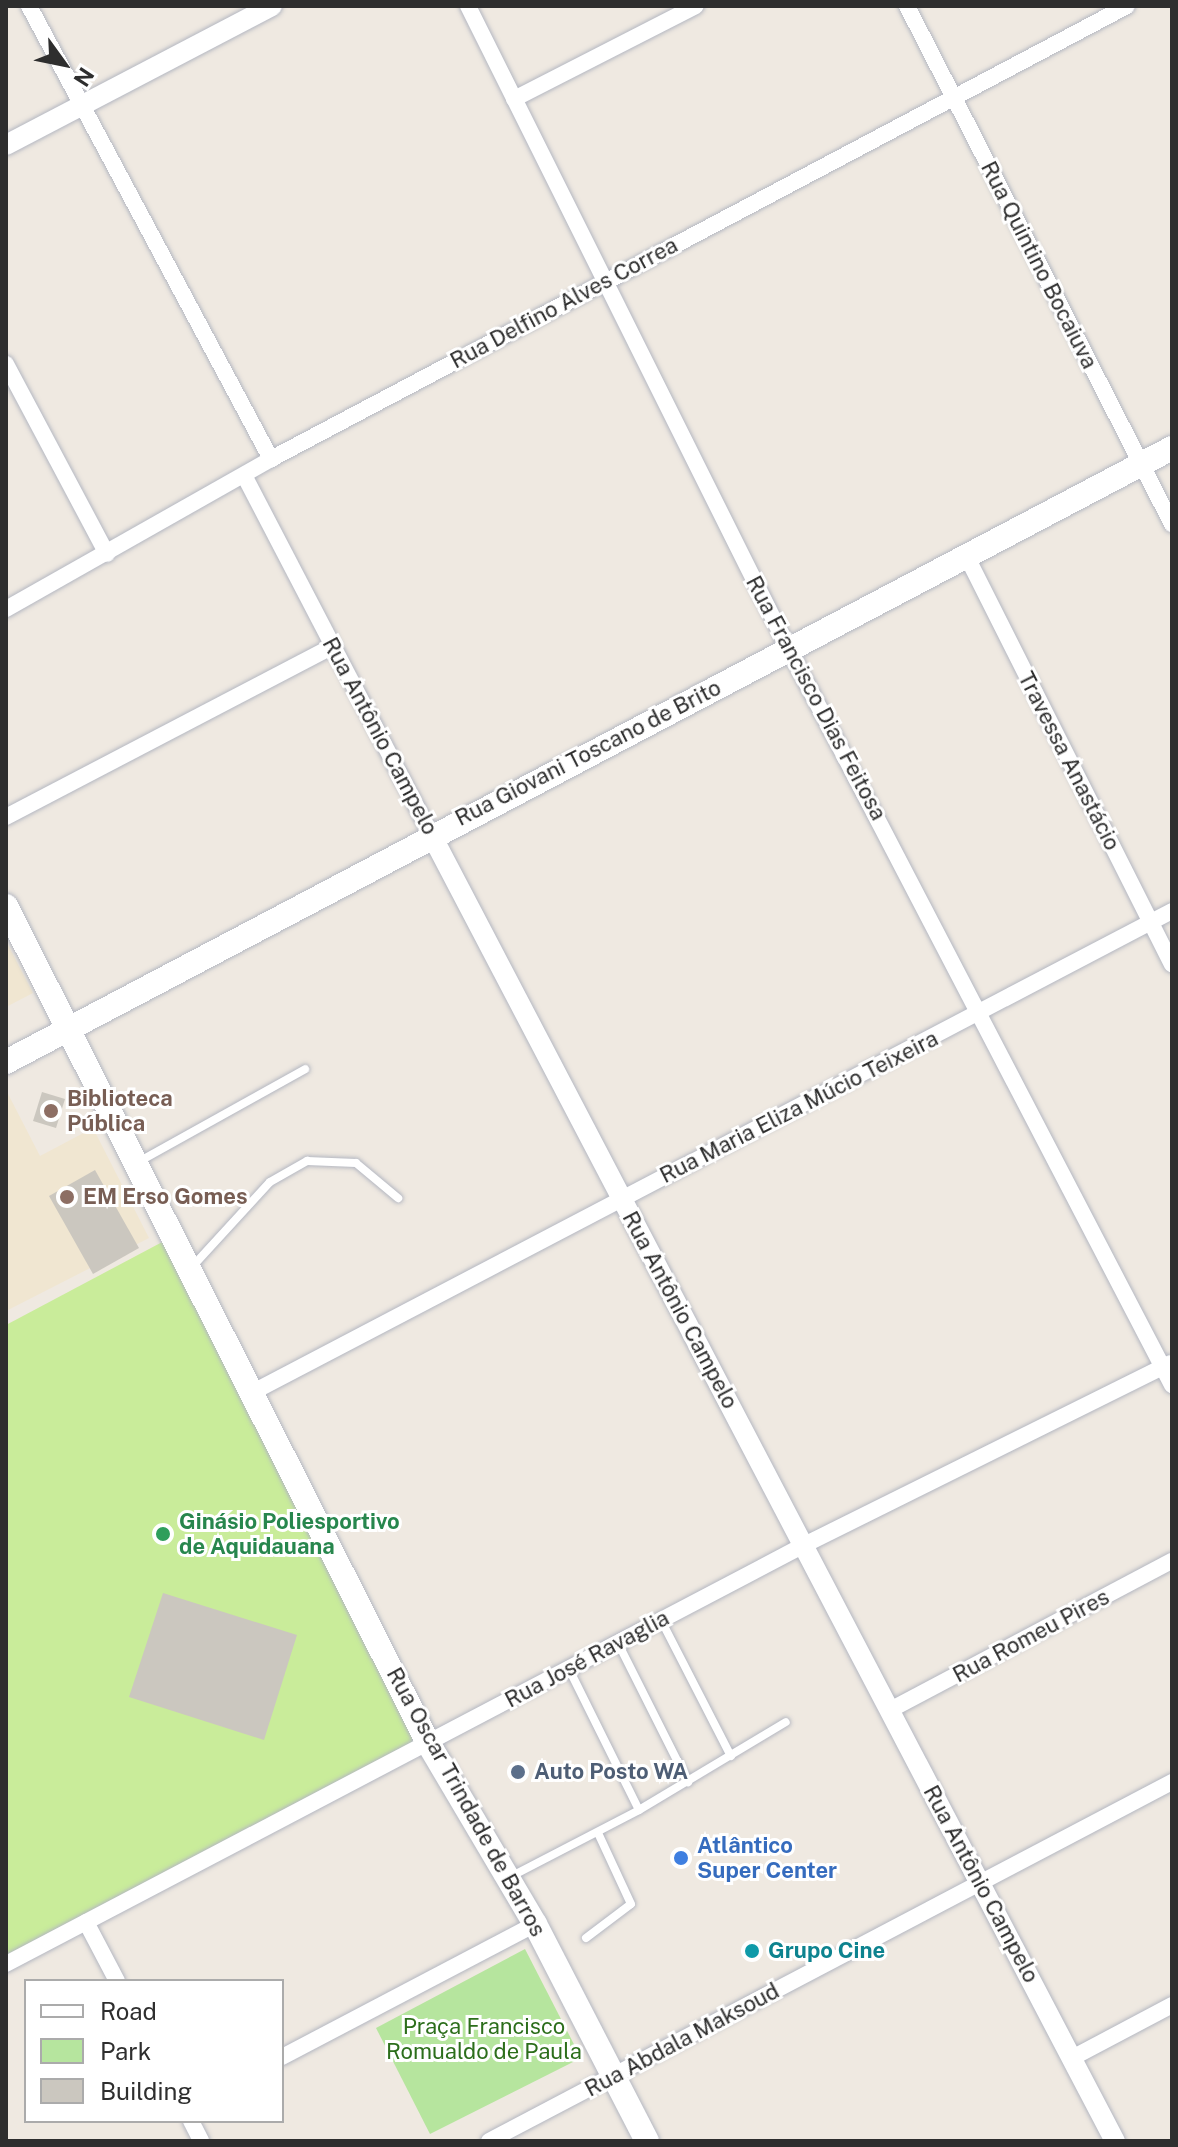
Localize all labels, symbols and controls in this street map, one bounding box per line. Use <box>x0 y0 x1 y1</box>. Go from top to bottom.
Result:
north arrow <box>24 24 104 104</box>
text: N <box>69 63 100 91</box>
street label: Rua Quintino Bocaiuva <box>975 157 1103 373</box>
street label: Rua Delfino Alves Correa <box>446 232 682 374</box>
street label: Rua Francisco Dias Feitosa <box>740 571 892 825</box>
street label: Rua Antônio Campelo <box>317 633 443 839</box>
street label: Travessa Anastácio <box>1013 667 1125 855</box>
street label: Rua Giovani Toscano de Brito <box>451 674 725 832</box>
street label: Rua Maria Eliza Múcio Teixeira <box>655 1025 943 1189</box>
place label: Biblioteca Pública <box>67 1085 173 1136</box>
marker: Biblioteca Pública <box>42 1102 60 1120</box>
place label: EM Erso Gomes <box>83 1184 248 1210</box>
marker: EM Erso Gomes <box>58 1188 76 1206</box>
street label: Rua Antônio Campelo <box>617 1207 743 1413</box>
place label: Ginásio Poliesportivo de Aquidauana <box>179 1508 400 1560</box>
marker: Ginásio Poliesportivo de Aquidauana <box>154 1525 172 1543</box>
street label: Rua Romeu Pires <box>948 1584 1114 1688</box>
street label: Rua José Ravaglia <box>500 1605 674 1713</box>
street label: Rua Oscar Trindade de Barros <box>381 1663 551 1941</box>
place label: Auto Posto WA <box>534 1759 689 1785</box>
marker: Auto Posto WA <box>509 1763 527 1781</box>
street label: Rua Antônio Campelo <box>918 1781 1044 1987</box>
place label: Atlântico Super Center <box>697 1832 837 1884</box>
marker: Atlântico Super Center <box>672 1849 690 1867</box>
place label: Grupo Cine <box>768 1938 885 1964</box>
marker: Grupo Cine <box>743 1942 761 1960</box>
street label: Rua Abdala Maksoud <box>580 1978 784 2102</box>
legend <box>24 1979 284 2123</box>
text: Road <box>100 1997 157 2025</box>
park label: Praça Francisco Romualdo de Paula <box>386 2013 582 2064</box>
text: Park <box>100 2037 151 2065</box>
text: Building <box>100 2077 192 2105</box>

